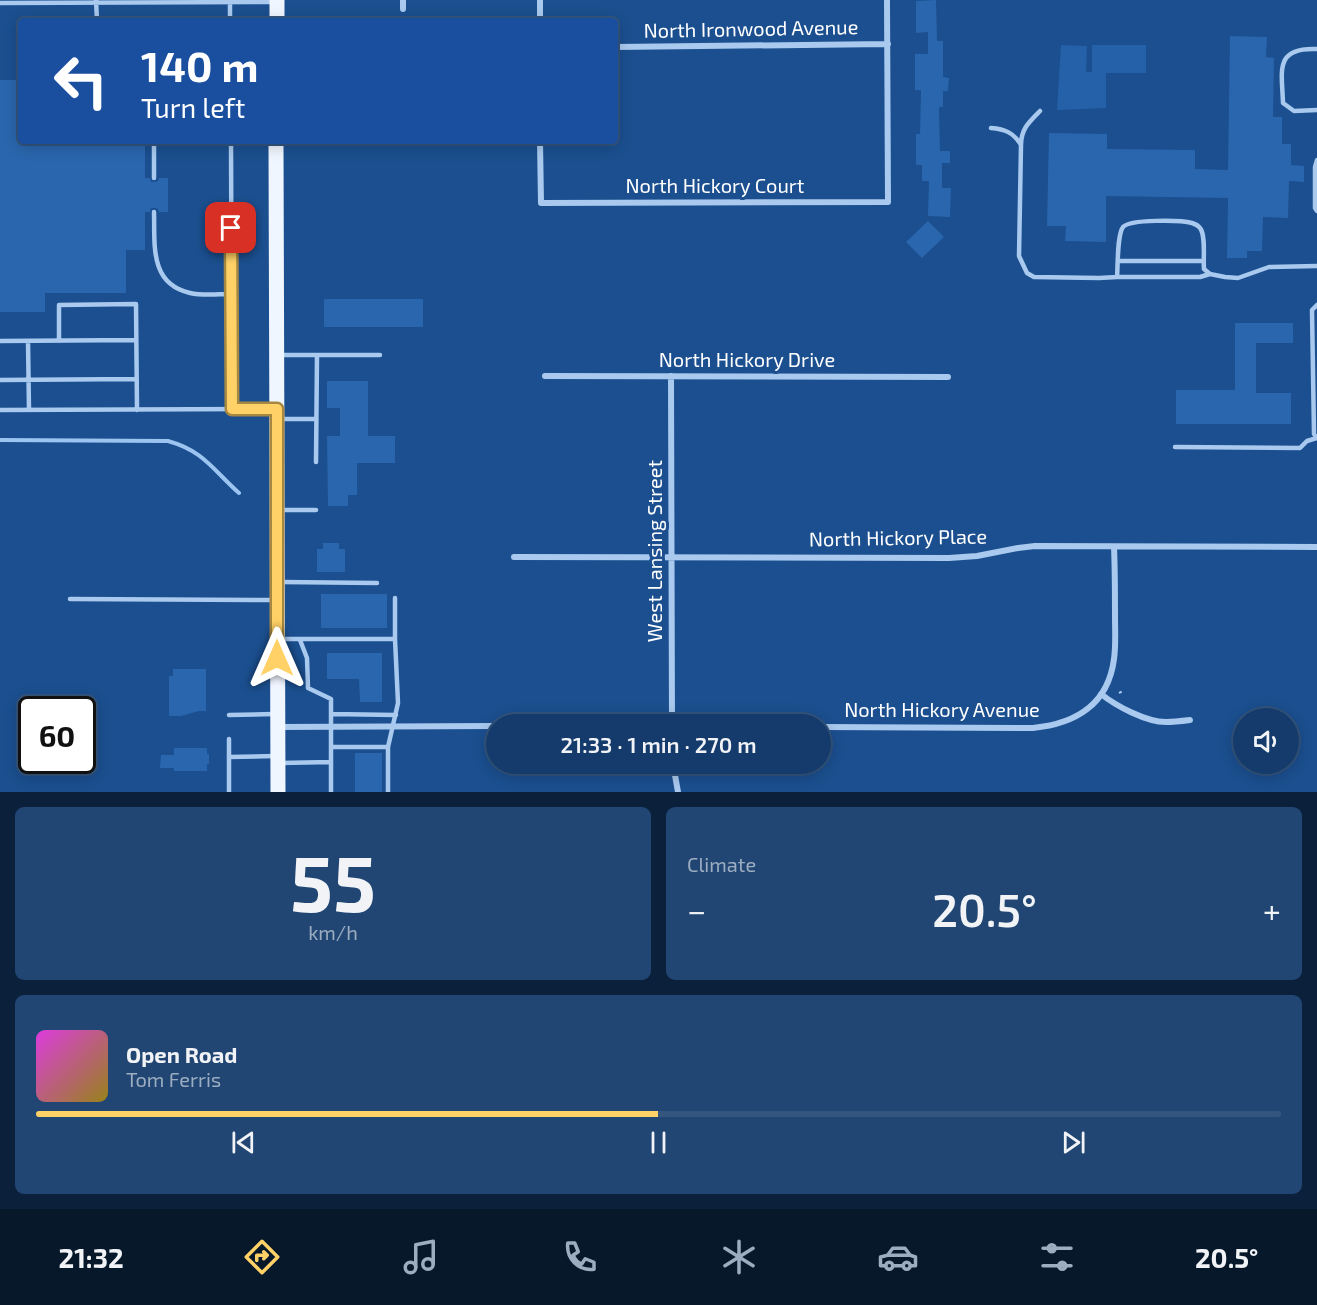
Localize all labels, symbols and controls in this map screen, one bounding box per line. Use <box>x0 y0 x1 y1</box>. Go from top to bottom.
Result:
street label: North Ironwood Avenue <box>643 14 859 42</box>
text: 140 m <box>141 40 258 90</box>
icon: left <box>42 42 120 120</box>
text: Turn left <box>141 91 245 123</box>
street label: North Hickory Court <box>626 173 805 197</box>
pin <box>205 202 256 253</box>
icon: arrive <box>214 211 247 244</box>
street label: North Hickory Drive <box>659 347 835 371</box>
street label: West Lansing Street <box>642 459 666 642</box>
street label: North Hickory Place <box>809 523 987 551</box>
position arrow <box>245 626 309 690</box>
speed limit sign: 60 <box>18 696 96 774</box>
street label: North Hickory Avenue <box>844 697 1040 721</box>
map controls <box>1233 708 1299 774</box>
button: sound <box>1233 708 1299 774</box>
text: 21:33 · 1 min · 270 m <box>560 731 757 757</box>
text: 55 <box>290 834 376 928</box>
text: Climate <box>687 852 756 876</box>
text: 20.5° <box>932 882 1037 936</box>
text: − <box>687 890 706 930</box>
text: + <box>1263 890 1281 930</box>
text: km/h <box>308 920 358 944</box>
text: Open Road <box>126 1041 238 1067</box>
text: Tom Ferris <box>126 1067 221 1091</box>
icon: previous <box>227 1126 260 1159</box>
icon: pause <box>642 1126 675 1159</box>
icon: next <box>1057 1126 1090 1159</box>
icon: directions <box>241 1236 283 1278</box>
icon: music <box>400 1236 442 1278</box>
icon: phone <box>559 1236 601 1278</box>
icon: climate <box>718 1236 760 1278</box>
icon: car <box>877 1236 919 1278</box>
icon: filters <box>1036 1236 1078 1278</box>
text: 21:32 <box>59 1241 124 1273</box>
text: 20.5° <box>1195 1241 1258 1273</box>

